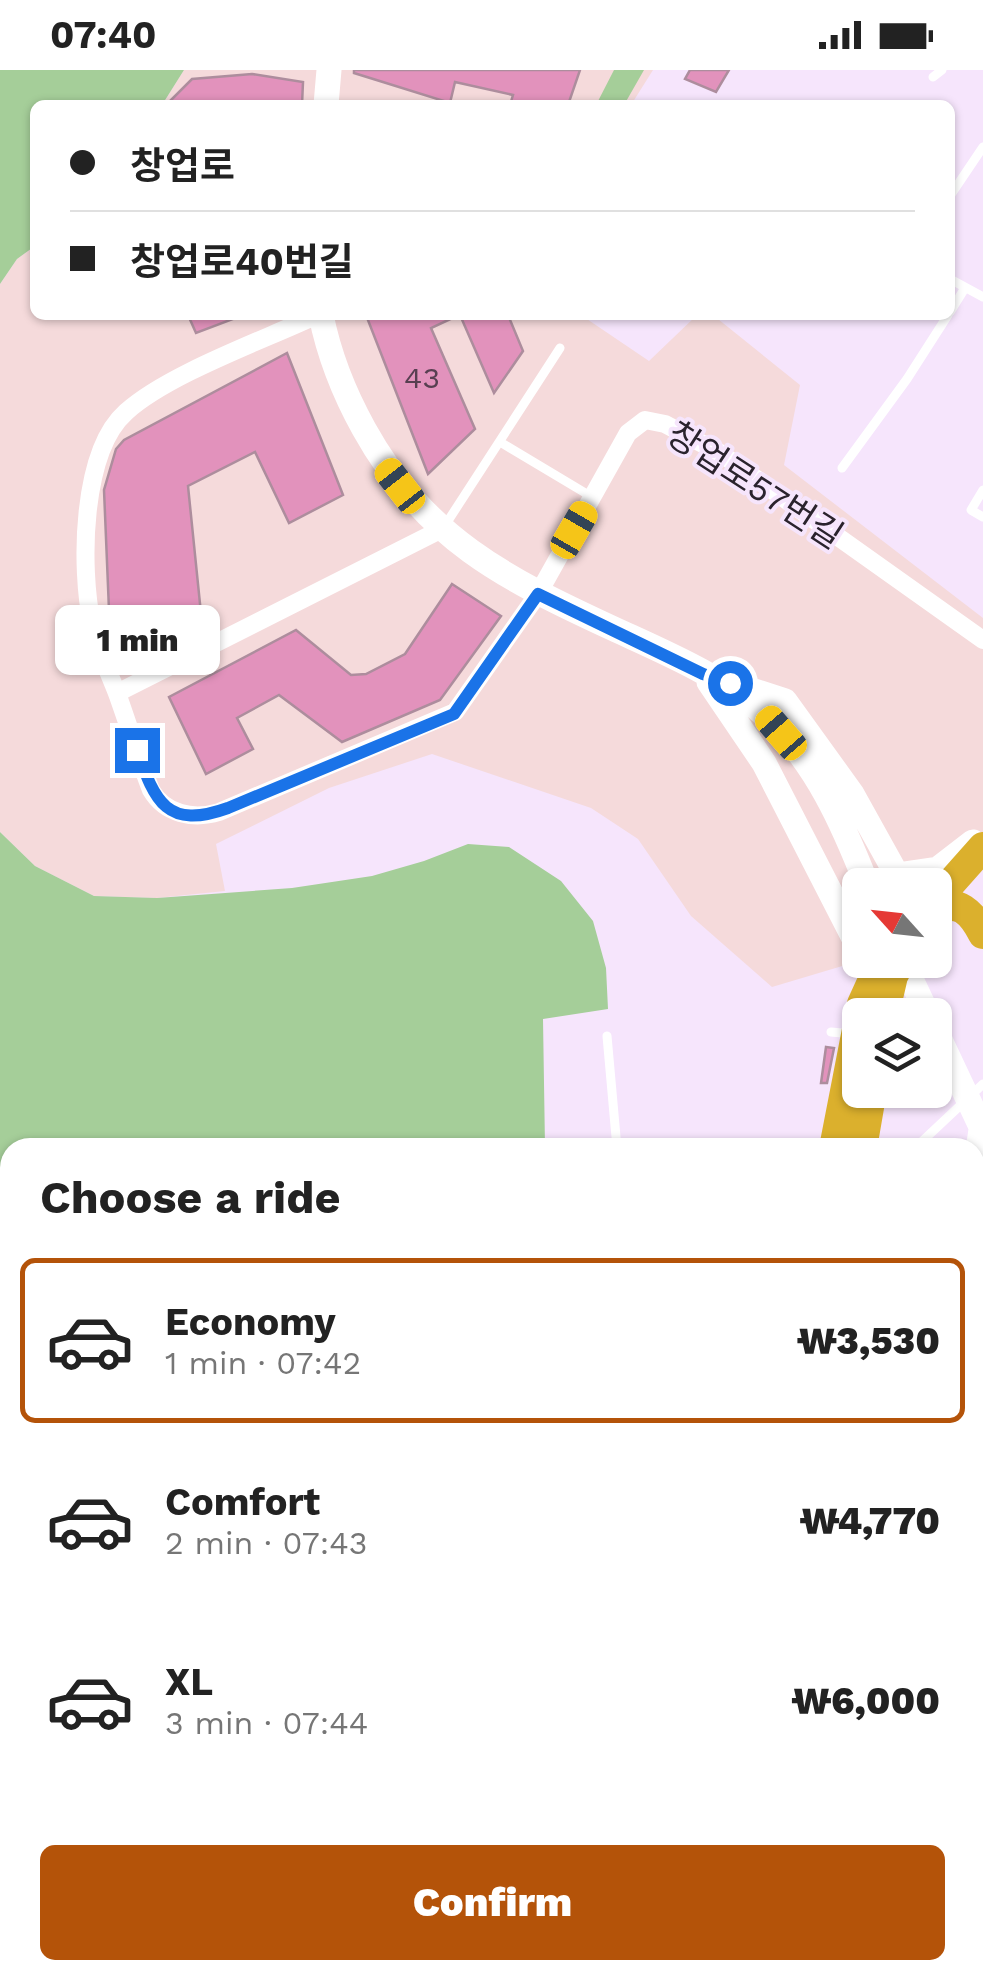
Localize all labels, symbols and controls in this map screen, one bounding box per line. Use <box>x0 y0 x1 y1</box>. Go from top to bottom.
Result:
text: 07:40 <box>50 13 156 57</box>
text: 창업로 <box>130 144 235 188</box>
text: 창업로40번길 <box>130 240 354 284</box>
house number: 43 <box>404 360 440 395</box>
street label: 창업로57번길 <box>659 413 851 557</box>
car <box>370 453 430 519</box>
car <box>546 497 602 563</box>
callout: 1 min <box>54 605 220 675</box>
text: 1 min <box>96 621 179 659</box>
route start <box>708 661 753 706</box>
car <box>750 701 812 765</box>
route end <box>115 728 160 773</box>
north arrow <box>842 868 952 978</box>
map controls <box>842 868 952 1108</box>
button: layers <box>842 998 952 1108</box>
text: Choose a ride <box>40 1171 340 1224</box>
icon: car <box>45 1296 135 1386</box>
text: Economy <box>165 1300 336 1344</box>
text: ₩3,530 <box>796 1319 940 1363</box>
text: 1 min · 07:42 <box>165 1344 361 1382</box>
icon: car <box>45 1476 135 1566</box>
text: Comfort <box>165 1480 320 1524</box>
text: ₩4,770 <box>799 1499 940 1543</box>
text: 2 min · 07:43 <box>165 1524 367 1562</box>
icon: car <box>45 1656 135 1746</box>
text: XL <box>165 1660 213 1704</box>
text: ₩6,000 <box>791 1679 940 1723</box>
text: 3 min · 07:44 <box>165 1704 368 1742</box>
button: Confirm <box>40 1845 945 1960</box>

